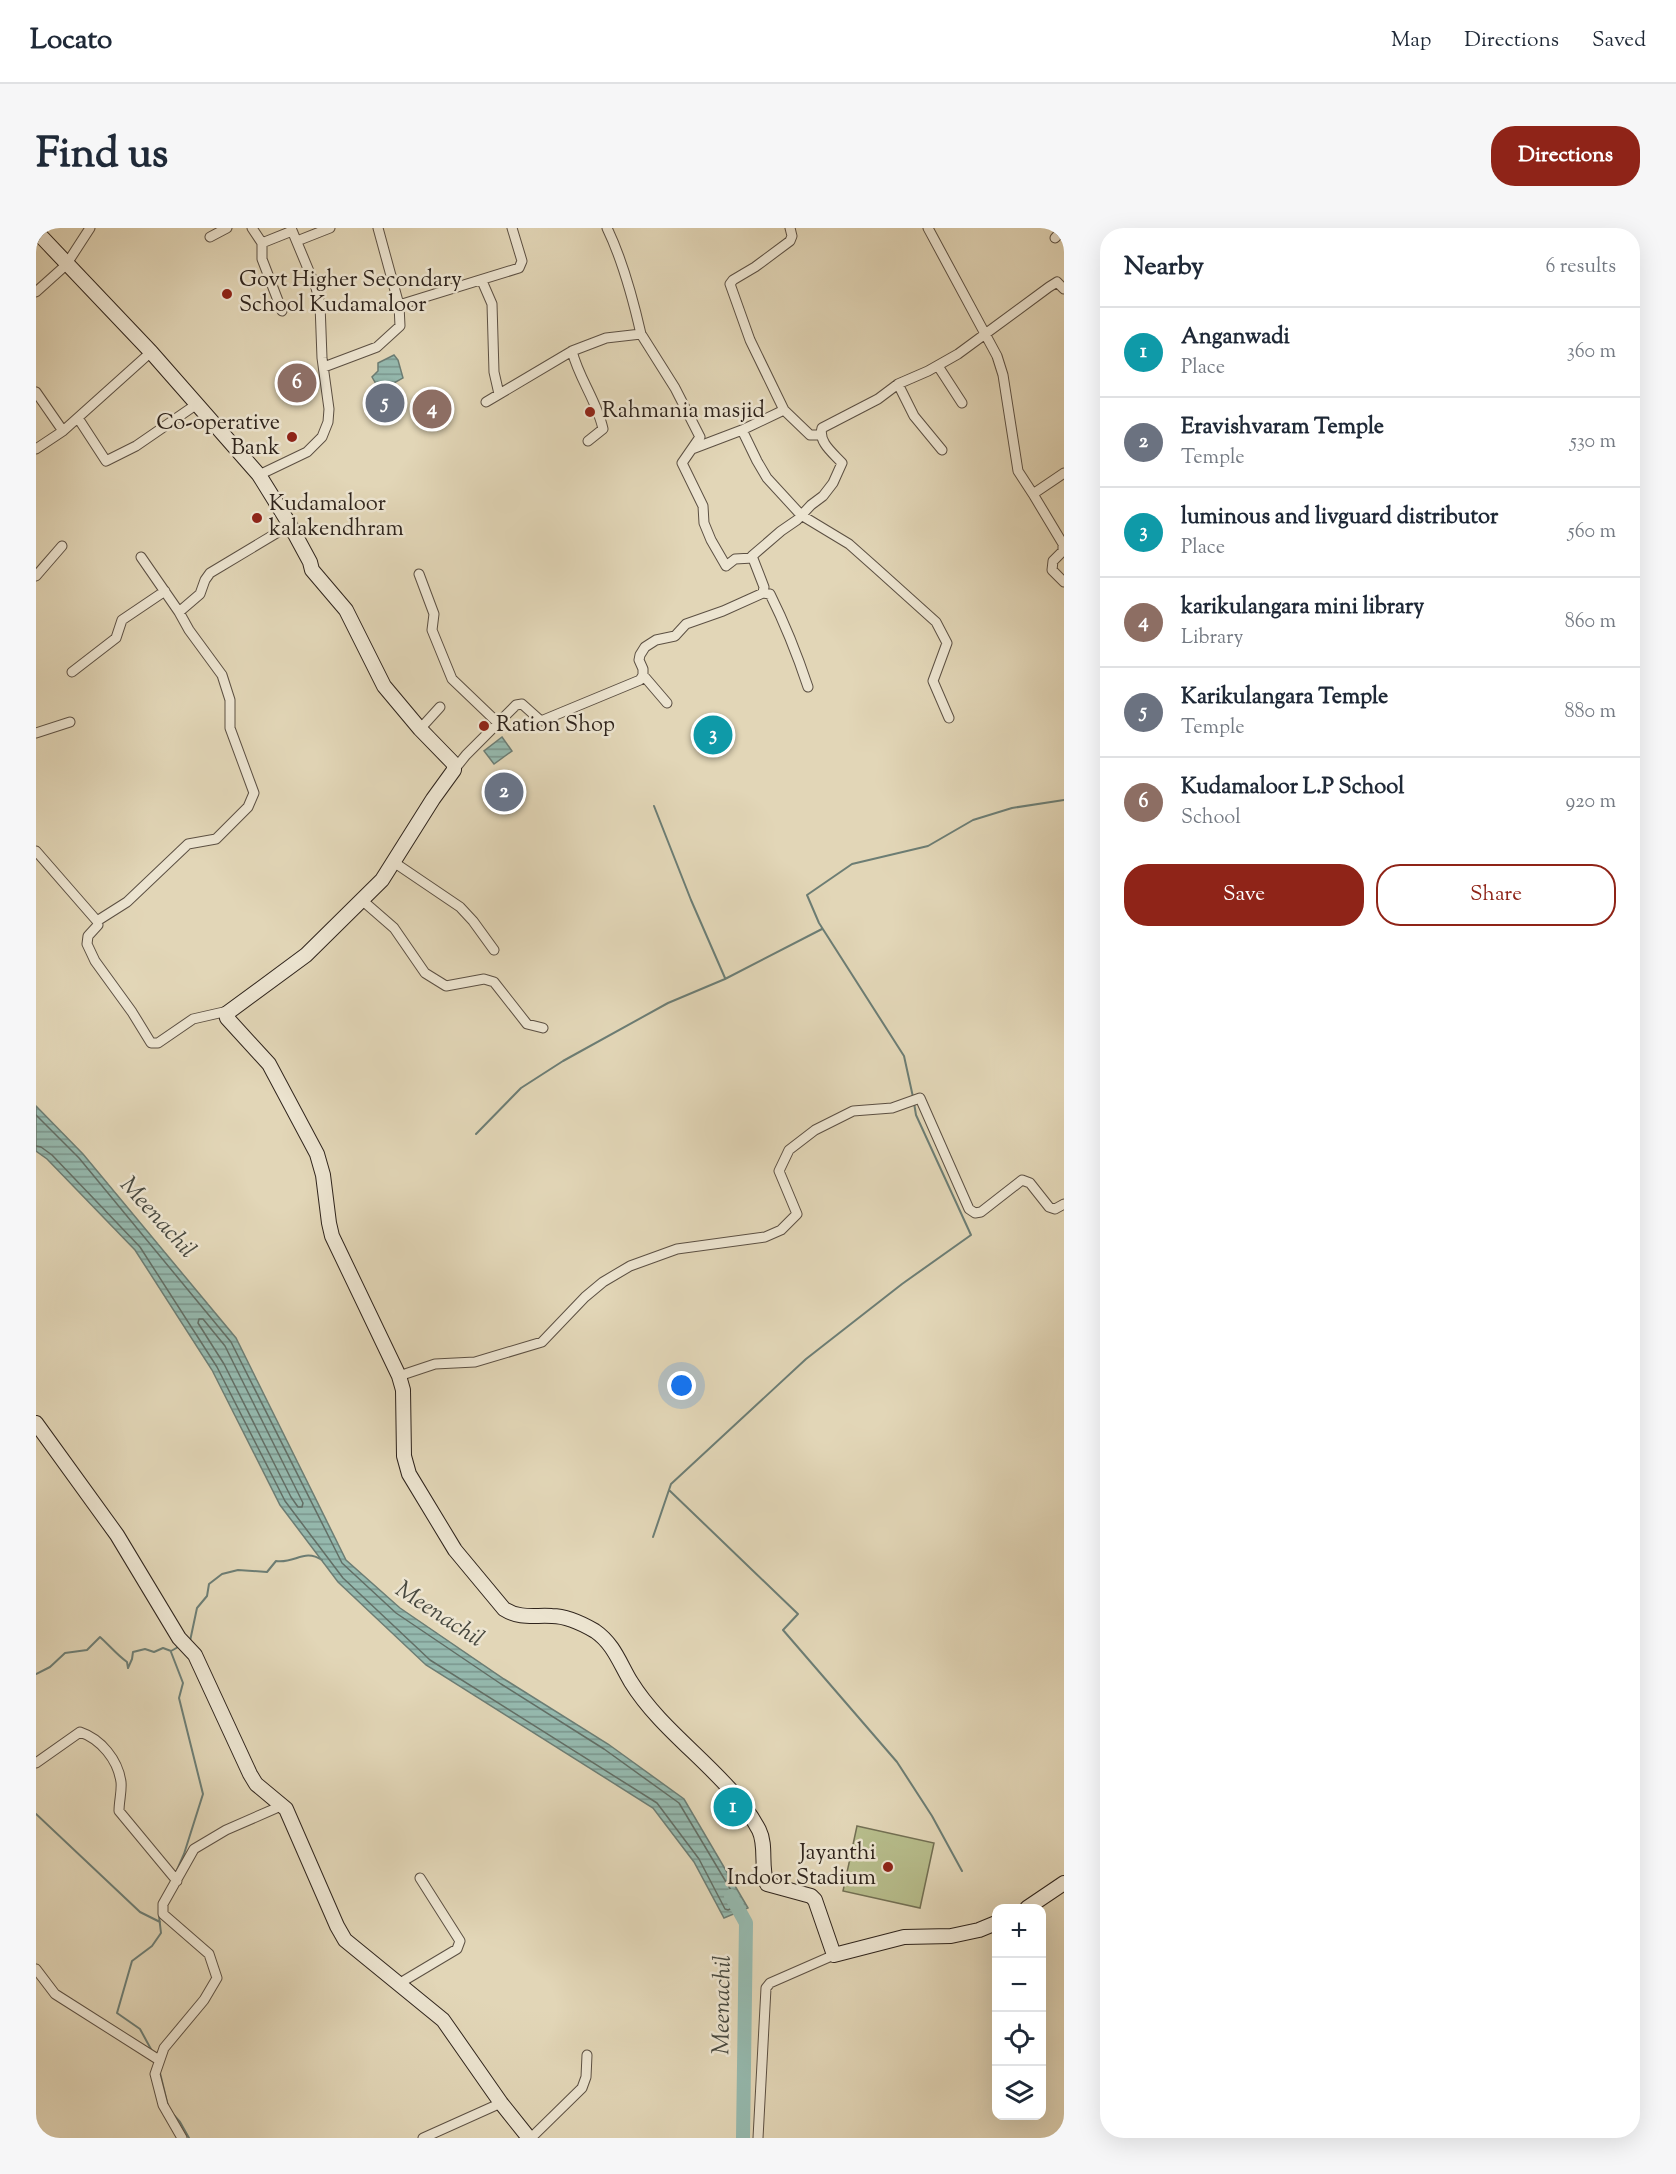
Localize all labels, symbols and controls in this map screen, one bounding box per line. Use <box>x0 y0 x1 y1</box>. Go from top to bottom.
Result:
text: Locato <box>30 21 112 61</box>
text: Map <box>1391 26 1431 56</box>
text: Directions <box>1464 26 1559 56</box>
text: Saved <box>1592 26 1646 56</box>
text: Find us <box>36 126 168 186</box>
button: Directions <box>1491 126 1640 186</box>
text: Nearby <box>1124 249 1204 286</box>
text: 6 results <box>1546 253 1616 282</box>
place label: Govt Higher Secondary School Kudamaloor <box>239 265 462 322</box>
marker: Govt Higher Secondary School Kudamaloor <box>220 287 234 301</box>
text: Anganwadi <box>1181 322 1290 354</box>
text: 1 <box>1140 338 1147 367</box>
text: 360 m <box>1567 338 1616 367</box>
text: Place <box>1181 354 1225 383</box>
pin: 6 <box>278 360 316 406</box>
pin: 5 <box>366 380 404 426</box>
pin: 4 <box>412 386 452 432</box>
place label: Rahmania masjid <box>602 396 765 428</box>
marker: Rahmania masjid <box>583 405 597 419</box>
place label: Co-operative Bank <box>156 408 280 465</box>
text: Eravishvaram Temple <box>1181 412 1384 444</box>
text: 2 <box>1139 428 1148 457</box>
text: 530 m <box>1570 428 1616 457</box>
marker: Co-operative Bank <box>285 430 299 444</box>
text: Temple <box>1181 444 1245 473</box>
place label: Kudamaloor kalakendhram <box>269 489 404 546</box>
text: luminous and livguard distributor <box>1181 502 1498 534</box>
marker: Kudamaloor kalakendhram <box>250 511 264 525</box>
text: 3 <box>1139 518 1148 547</box>
text: 560 m <box>1568 518 1616 547</box>
text: Place <box>1181 534 1225 563</box>
text: karikulangara mini library <box>1181 592 1424 624</box>
text: 4 <box>1138 608 1149 637</box>
text: 860 m <box>1565 608 1616 637</box>
text: Library <box>1181 624 1243 653</box>
text: Karikulangara Temple <box>1181 682 1388 714</box>
text: 5 <box>1140 698 1147 727</box>
text: 880 m <box>1565 698 1616 727</box>
place label: Ration Shop <box>496 710 615 742</box>
pin: 3 <box>694 712 732 758</box>
text: Temple <box>1181 714 1245 743</box>
marker: Ration Shop <box>477 719 491 733</box>
pin: 2 <box>484 770 524 814</box>
text: Kudamaloor L.P School <box>1181 772 1404 804</box>
text: 6 <box>1139 788 1148 817</box>
text: 920 m <box>1566 788 1616 817</box>
text: School <box>1181 804 1241 833</box>
button: Save <box>1124 864 1364 926</box>
button: Share <box>1376 864 1616 926</box>
water label: Meenachil <box>111 1170 203 1266</box>
your location <box>667 1371 696 1400</box>
water label: Meenachil <box>388 1574 490 1656</box>
pin: 1 <box>714 1784 752 1830</box>
place label: Jayanthi Indoor Stadium <box>727 1838 876 1895</box>
marker: Jayanthi Indoor Stadium <box>881 1860 895 1874</box>
map controls <box>992 1904 1046 2120</box>
button: + <box>992 1904 1046 1958</box>
water label: Meenachil <box>705 1955 741 2055</box>
button: − <box>992 1958 1046 2012</box>
button: locate <box>992 2012 1046 2066</box>
button: layers <box>992 2066 1046 2120</box>

